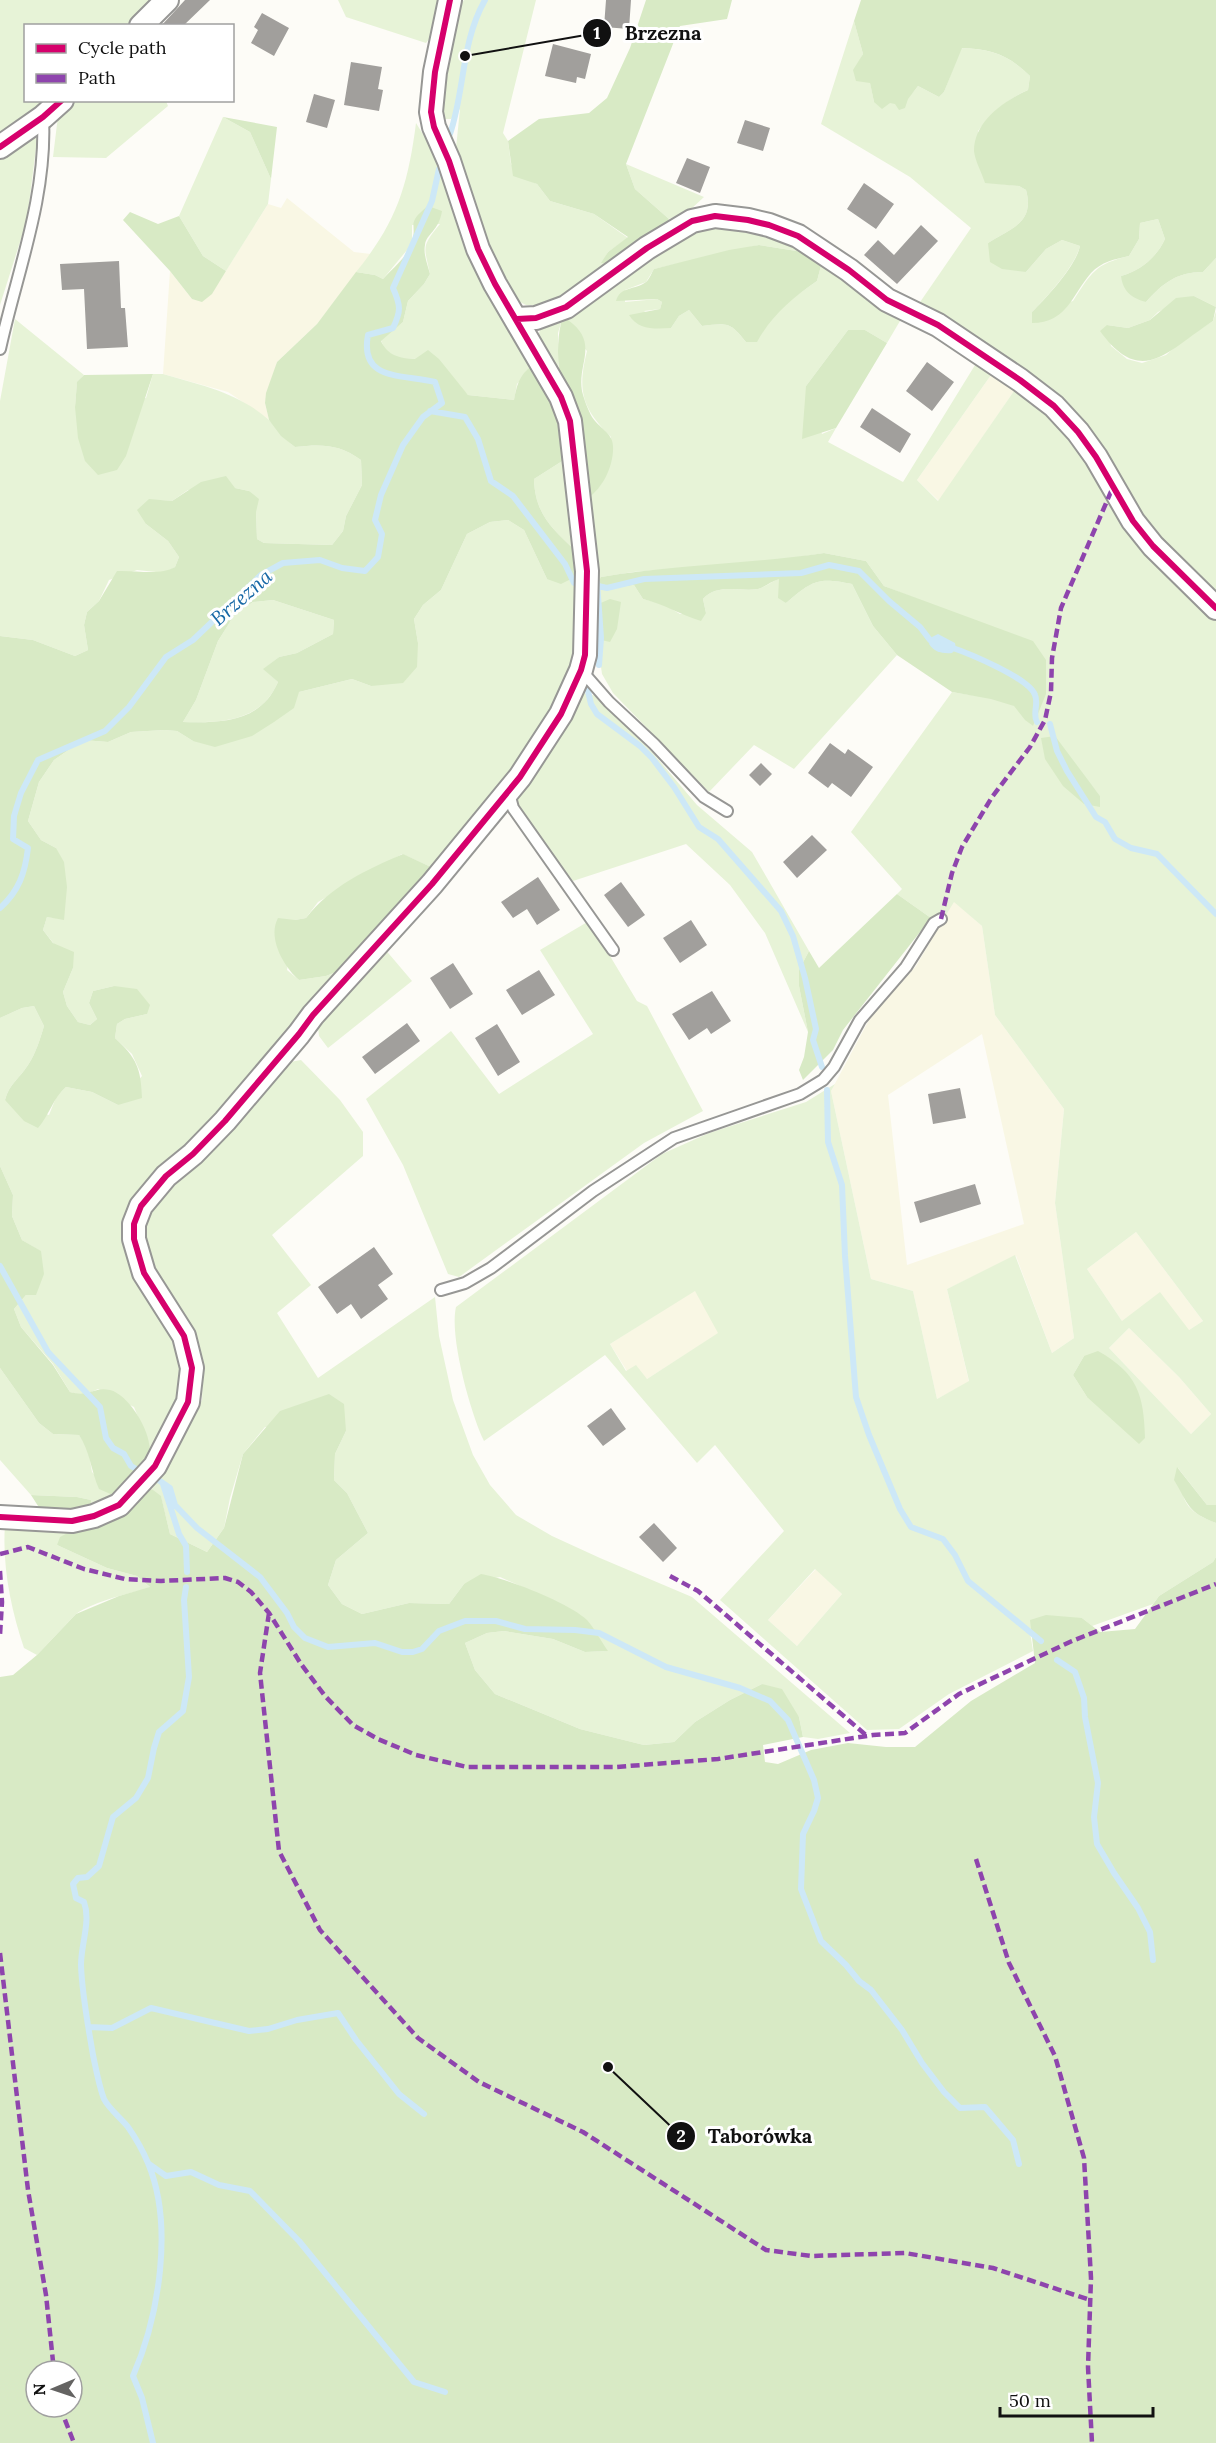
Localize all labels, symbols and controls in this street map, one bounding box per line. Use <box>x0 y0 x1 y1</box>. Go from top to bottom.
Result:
callout: Brzezna <box>582 14 713 52</box>
text: Brzezna <box>624 20 702 45</box>
text: 1 <box>593 21 601 44</box>
legend <box>24 24 234 102</box>
text: Cycle path <box>78 36 167 59</box>
text: Path <box>78 66 116 89</box>
water label: Brzezna <box>205 564 277 630</box>
callout: Taborówka <box>666 2117 824 2155</box>
text: Taborówka <box>708 2123 813 2148</box>
text: 2 <box>676 2124 686 2147</box>
north arrow <box>24 2359 84 2419</box>
scale bar <box>1000 2380 1153 2418</box>
text: N <box>29 2383 49 2396</box>
text: 50 m <box>1009 2389 1051 2412</box>

